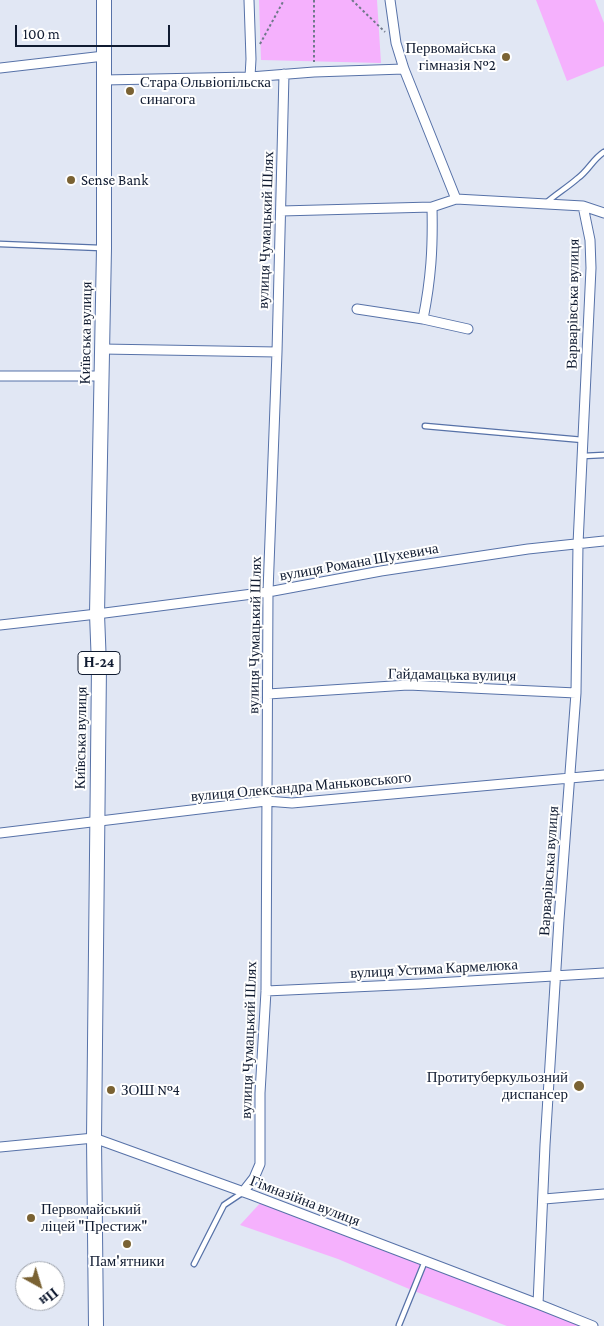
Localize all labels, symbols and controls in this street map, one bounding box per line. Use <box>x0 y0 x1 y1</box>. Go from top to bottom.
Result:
scale bar <box>18 15 172 47</box>
text: 100 m <box>23 26 60 42</box>
place label: Первомайська гімназія №2 <box>406 39 496 74</box>
marker: Первомайська гімназія №2 <box>500 51 512 63</box>
place label: Стара Ольвіопільска синагога <box>140 73 271 108</box>
marker: Стара Ольвіопільска синагога <box>124 85 136 97</box>
street label: вулиця Чумацький Шлях <box>254 151 278 309</box>
place label: Sense Bank <box>81 171 148 189</box>
marker: Sense Bank <box>65 174 77 186</box>
street label: Варварівська вулиця <box>563 239 583 369</box>
street label: Київська вулиця <box>76 281 96 385</box>
street label: вулиця Романа Шухевича <box>278 539 440 585</box>
street label: вулиця Чумацький Шлях <box>245 556 265 714</box>
road number: Н-24 <box>78 651 120 674</box>
street label: Гайдамацька вулиця <box>388 665 516 685</box>
street label: Київська вулиця <box>71 686 91 790</box>
street label: вулиця Олександра Маньковського <box>190 768 412 806</box>
street label: Варварівська вулиця <box>535 805 563 937</box>
street label: вулиця Устима Кармелюка <box>350 956 518 982</box>
street label: вулиця Чумацький Шлях <box>237 961 261 1119</box>
place label: Протитуберкульозний диспансер <box>427 1068 568 1103</box>
marker: Протитуберкульозний диспансер <box>572 1079 586 1093</box>
place label: ЗОШ №4 <box>121 1081 180 1099</box>
marker: ЗОШ №4 <box>105 1084 117 1096</box>
street label: Гімназійна вулиця <box>247 1172 363 1230</box>
place label: Первомайський ліцей "Престиж" <box>41 1200 147 1235</box>
marker: Первомайський ліцей "Престиж" <box>25 1212 37 1224</box>
marker: Пам'ятники <box>121 1238 133 1250</box>
place label: Пам'ятники <box>89 1252 165 1270</box>
north arrow <box>15 1261 65 1311</box>
text: Пн <box>36 1285 61 1309</box>

